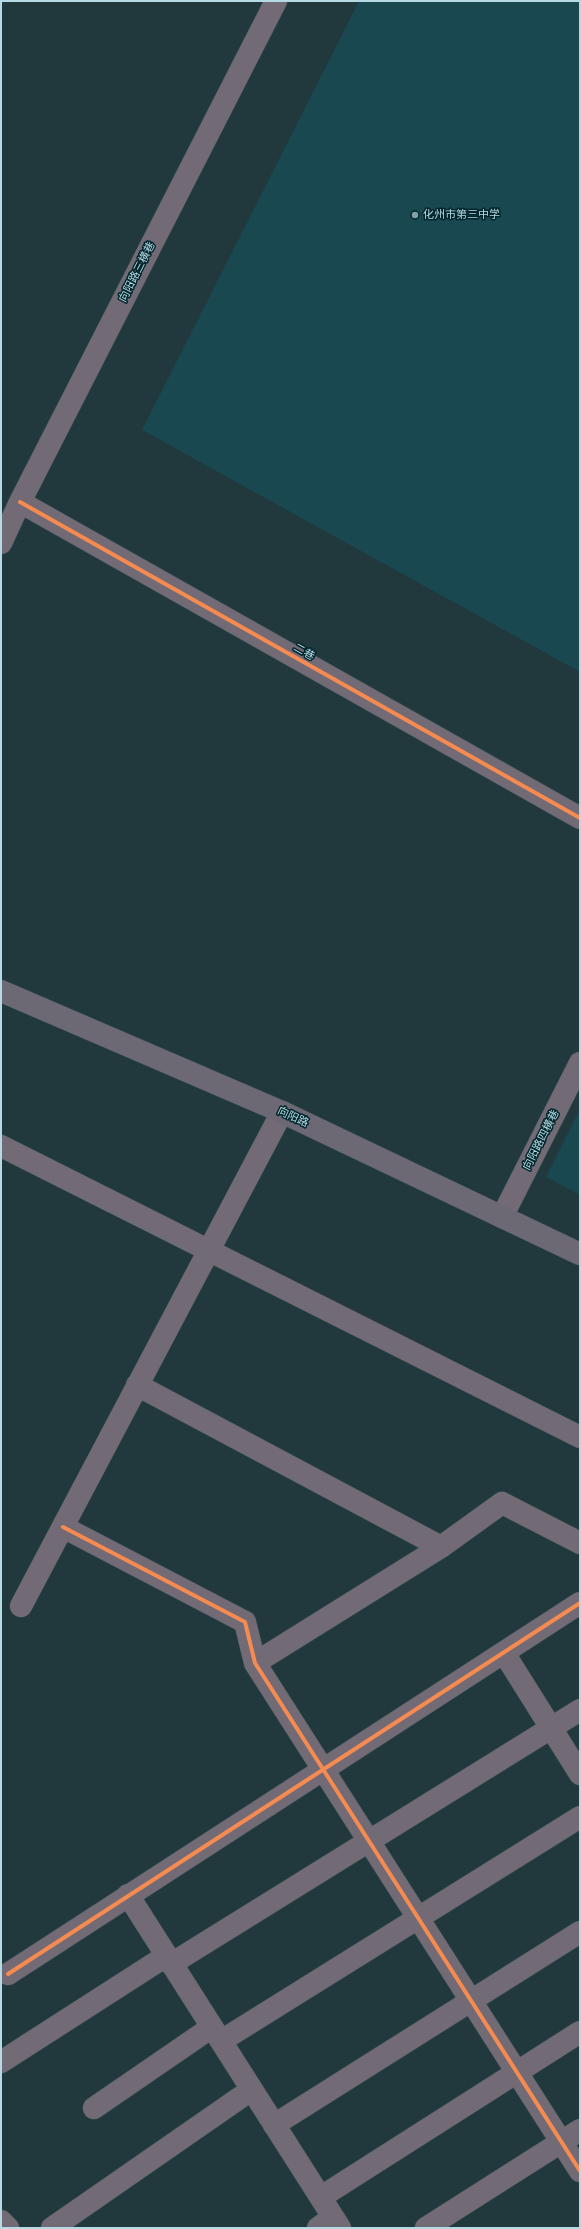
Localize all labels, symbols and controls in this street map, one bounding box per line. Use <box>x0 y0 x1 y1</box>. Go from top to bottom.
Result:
place label: 化州市第三中学 <box>423 208 500 222</box>
marker: 化州市第三中学 <box>410 210 420 220</box>
street label: 向阳路三横巷 <box>116 240 158 304</box>
street label: 二巷 <box>291 641 317 663</box>
street label: 向阳路 <box>275 1104 311 1130</box>
street label: 向阳路四横巷 <box>520 1108 562 1172</box>

